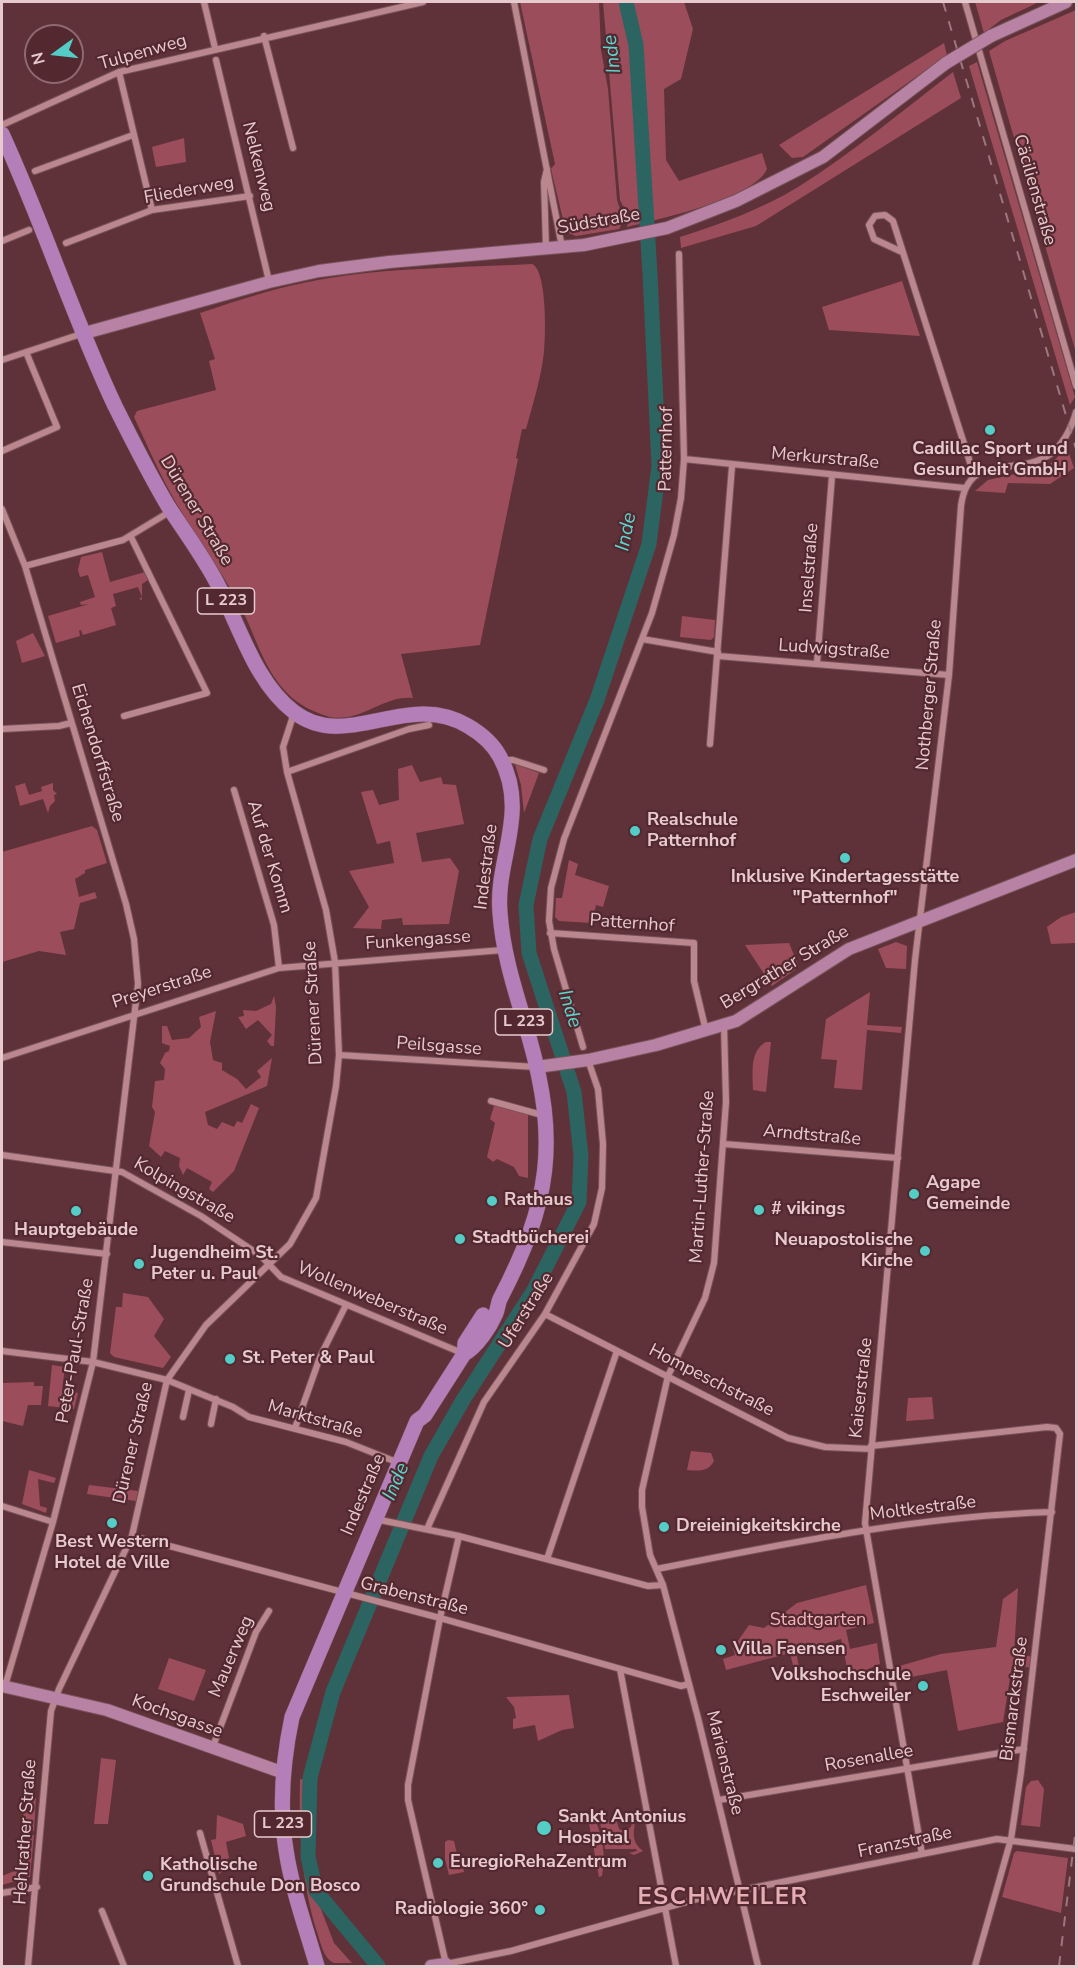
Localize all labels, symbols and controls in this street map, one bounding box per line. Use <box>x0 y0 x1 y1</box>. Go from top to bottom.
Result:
north arrow <box>24 24 84 84</box>
street label: Tulpenweg <box>97 30 189 76</box>
water label: Inde <box>599 33 627 75</box>
text: N <box>26 50 51 67</box>
street label: Nelkenweg <box>236 120 280 214</box>
street label: Cäcilienstraße <box>1008 132 1060 248</box>
street label: Fliederweg <box>142 172 236 210</box>
street label: Südstraße <box>556 204 642 240</box>
street label: Patternhof <box>655 406 679 492</box>
marker: Cadillac Sport und Gesundheit GmbH <box>983 423 997 437</box>
place label: Cadillac Sport und Gesundheit GmbH <box>912 439 1068 482</box>
street label: Merkurstraße <box>770 444 880 474</box>
street label: Dürener Straße <box>155 452 237 570</box>
water label: Inde <box>612 511 642 553</box>
street label: Inselstraße <box>796 522 824 614</box>
road number: L 223 <box>198 588 254 614</box>
street label: Nothberger Straße <box>913 619 947 771</box>
street label: Ludwigstraße <box>778 635 890 665</box>
street label: Eichendorffstraße <box>66 681 128 825</box>
street label: Auf der Komm <box>242 798 296 916</box>
place label: Realschule Patternhof <box>647 810 738 852</box>
street label: Indestraße <box>471 823 503 911</box>
marker: Realschule Patternhof <box>628 824 642 838</box>
marker: Inklusive Kindertagesstätte "Patternhof" <box>838 851 852 865</box>
place label: Inklusive Kindertagesstätte "Patternhof" <box>731 867 959 910</box>
street label: Patternhof <box>589 910 675 938</box>
street label: Bergrather Straße <box>717 921 853 1015</box>
street label: Funkengasse <box>365 927 471 955</box>
street label: Dürener Straße <box>300 940 328 1066</box>
street label: Preyerstraße <box>109 962 215 1014</box>
water label: Inde <box>552 987 586 1031</box>
road number: L 223 <box>496 1009 552 1035</box>
street label: Peilsgasse <box>396 1033 482 1061</box>
street label: Martin-Luther-Straße <box>686 1090 720 1264</box>
street label: Arndtstraße <box>762 1121 862 1151</box>
street label: Kolpingstraße <box>130 1153 238 1229</box>
place label: Agape Gemeinde <box>926 1173 1010 1216</box>
marker: Agape Gemeinde <box>907 1187 921 1201</box>
place label: Rathaus <box>504 1190 573 1212</box>
marker: Rathaus <box>485 1194 499 1208</box>
place label: # vikings <box>771 1199 845 1221</box>
marker: # vikings <box>752 1203 766 1217</box>
marker: Hauptgebäude <box>69 1204 83 1218</box>
place label: Hauptgebäude <box>14 1220 138 1242</box>
place label: Stadtbücherei <box>472 1228 589 1250</box>
place label: Neuapostolische Kirche <box>775 1230 913 1272</box>
marker: Stadtbücherei <box>453 1232 467 1246</box>
place label: Jugendheim St. Peter u. Paul <box>151 1243 278 1286</box>
marker: Neuapostolische Kirche <box>918 1244 932 1258</box>
marker: Jugendheim St. Peter u. Paul <box>132 1257 146 1271</box>
street label: Wollenweberstraße <box>293 1258 451 1340</box>
street label: Uferstraße <box>495 1269 559 1353</box>
street label: Peter-Paul-Straße <box>53 1277 99 1425</box>
street label: Kaiserstraße <box>846 1337 878 1439</box>
street label: Hompeschstraße <box>645 1340 777 1422</box>
place label: St. Peter & Paul <box>242 1348 375 1370</box>
marker: St. Peter & Paul <box>223 1352 237 1366</box>
street label: Dürener Straße <box>110 1380 158 1506</box>
street label: Marktstraße <box>265 1396 365 1444</box>
street label: Indestraße <box>337 1451 391 1539</box>
water label: Inde <box>378 1459 416 1505</box>
street label: Moltkestraße <box>869 1492 977 1526</box>
marker: Best Western Hotel de Ville <box>105 1516 119 1530</box>
place label: Dreieinigkeitskirche <box>676 1516 841 1538</box>
marker: Dreieinigkeitskirche <box>657 1520 671 1534</box>
place label: Best Western Hotel de Ville <box>54 1532 170 1574</box>
street label: Grabenstraße <box>358 1573 470 1621</box>
park label: Stadtgarten <box>770 1610 866 1632</box>
street label: Mauerweg <box>205 1613 259 1701</box>
street label: Bismarckstraße <box>997 1636 1033 1762</box>
place label: Villa Faensen <box>733 1639 846 1661</box>
marker: Villa Faensen <box>714 1643 728 1657</box>
place label: Volkshochschule Eschweiler <box>771 1665 911 1708</box>
marker: Volkshochschule Eschweiler <box>916 1679 930 1693</box>
street label: Kochsgasse <box>129 1691 225 1743</box>
street label: Marienstraße <box>701 1709 747 1817</box>
street label: Rosenallee <box>823 1741 915 1777</box>
street label: Hehlrather Straße <box>10 1759 42 1905</box>
place label: Sankt Antonius Hospital <box>558 1807 686 1850</box>
road number: L 223 <box>254 1811 312 1837</box>
marker: Sankt Antonius Hospital <box>535 1819 553 1837</box>
street label: Franzstraße <box>856 1823 954 1863</box>
place label: EuregioRehaZentrum <box>450 1852 627 1874</box>
place label: Katholische Grundschule Don Bosco <box>160 1855 360 1898</box>
marker: EuregioRehaZentrum <box>431 1856 445 1870</box>
marker: Katholische Grundschule Don Bosco <box>141 1869 155 1883</box>
district label: ESCHWEILER <box>637 1884 809 1912</box>
place label: Radiologie 360° <box>395 1899 528 1921</box>
marker: Radiologie 360° <box>533 1903 547 1917</box>

